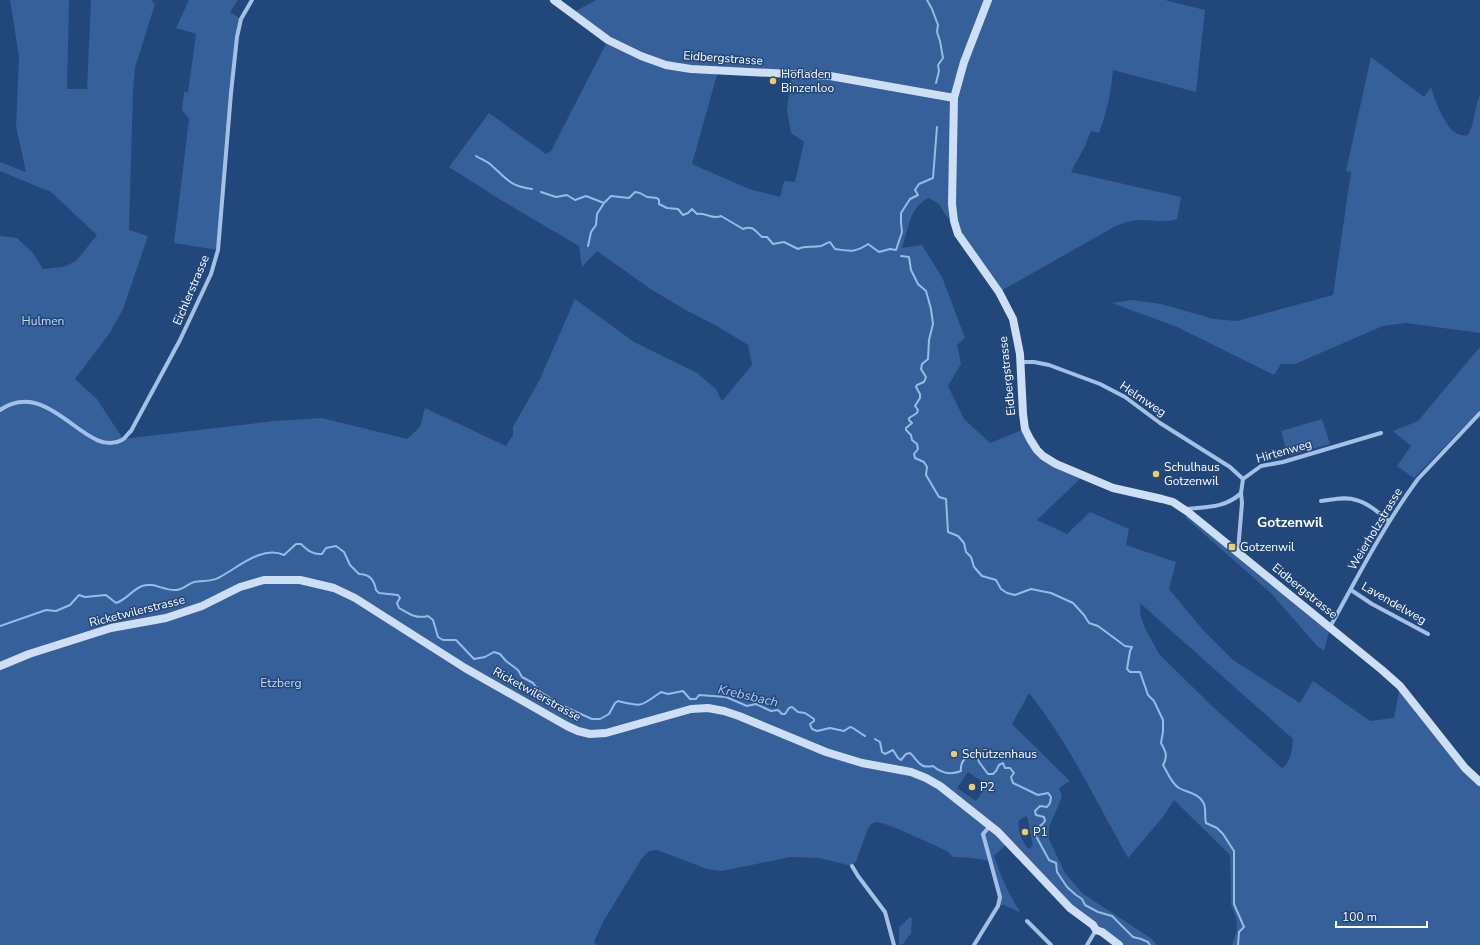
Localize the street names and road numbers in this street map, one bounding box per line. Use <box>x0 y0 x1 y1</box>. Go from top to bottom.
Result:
street label: Eidbergstrasse <box>683 47 763 69</box>
street label: Eichlerstrasse <box>169 252 213 328</box>
street label: Eidbergstrasse <box>995 335 1019 417</box>
street label: Helmweg <box>1117 378 1169 420</box>
street label: Hirtenweg <box>1254 435 1314 467</box>
street label: Weierholzstrasse <box>1344 485 1406 573</box>
street label: Eidbergstrasse <box>1269 560 1341 622</box>
street label: Lavendelweg <box>1359 578 1429 628</box>
street label: Ricketwilerstrasse <box>87 591 187 631</box>
street label: Ricketwilerstrasse <box>490 663 584 725</box>

